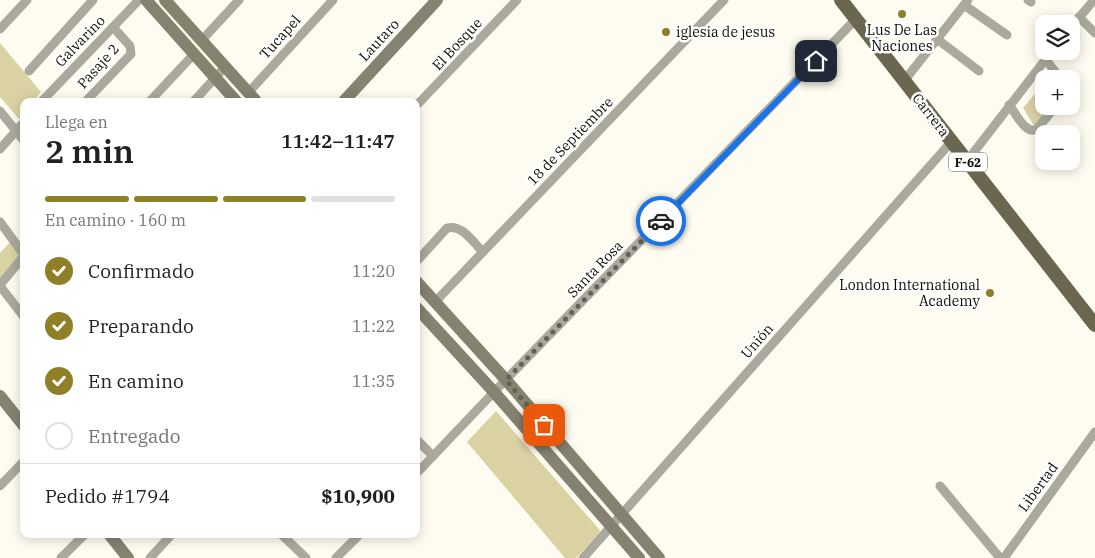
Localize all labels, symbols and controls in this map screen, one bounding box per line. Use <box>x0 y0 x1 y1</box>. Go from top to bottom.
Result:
marker: Lus De Las Naciones <box>896 8 908 20</box>
street label: Galvarino <box>51 11 109 70</box>
street label: Tucapel <box>256 11 304 63</box>
street label: El Bosque <box>428 14 486 74</box>
street label: Lautaro <box>355 15 403 65</box>
map controls <box>1035 15 1080 170</box>
button: layers <box>1035 15 1080 60</box>
place label: Lus De Las Naciones <box>867 21 937 55</box>
place label: iglesia de jesus <box>676 23 775 41</box>
marker: iglesia de jesus <box>660 26 672 38</box>
street label: Pasaje 2 <box>73 40 123 92</box>
pin <box>795 40 837 82</box>
icon: home <box>802 47 830 75</box>
button: + <box>1035 70 1080 115</box>
street label: Carrera <box>908 90 954 141</box>
street label: 18 de Septiembre <box>523 93 617 189</box>
text: Llega en <box>45 112 108 132</box>
button: − <box>1035 125 1080 170</box>
text: 11:42–11:47 <box>281 129 395 153</box>
text: 2 min <box>45 130 134 172</box>
road number: F-62 <box>949 152 987 172</box>
courier <box>636 196 686 246</box>
icon: car <box>647 207 675 235</box>
text: En camino · 160 m <box>45 210 186 230</box>
street label: Santa Rosa <box>563 237 627 301</box>
icon: check <box>45 257 73 285</box>
text: Confirmado <box>88 259 194 283</box>
text: 11:20 <box>352 261 395 281</box>
place label: London International Academy <box>839 276 981 310</box>
marker: London International Academy <box>984 287 996 299</box>
icon: check <box>45 312 73 340</box>
text: Preparando <box>88 314 194 338</box>
text: 11:22 <box>352 316 395 336</box>
street label: Unión <box>737 320 777 362</box>
icon: check <box>45 367 73 395</box>
text: En camino <box>88 369 184 393</box>
text: 11:35 <box>352 371 395 391</box>
pin <box>523 404 565 446</box>
icon: bag <box>530 411 558 439</box>
text: Entregado <box>88 424 181 448</box>
street label: Libertad <box>1014 459 1062 515</box>
text: Pedido #1794 <box>45 484 170 508</box>
text: $10,900 <box>321 484 395 508</box>

